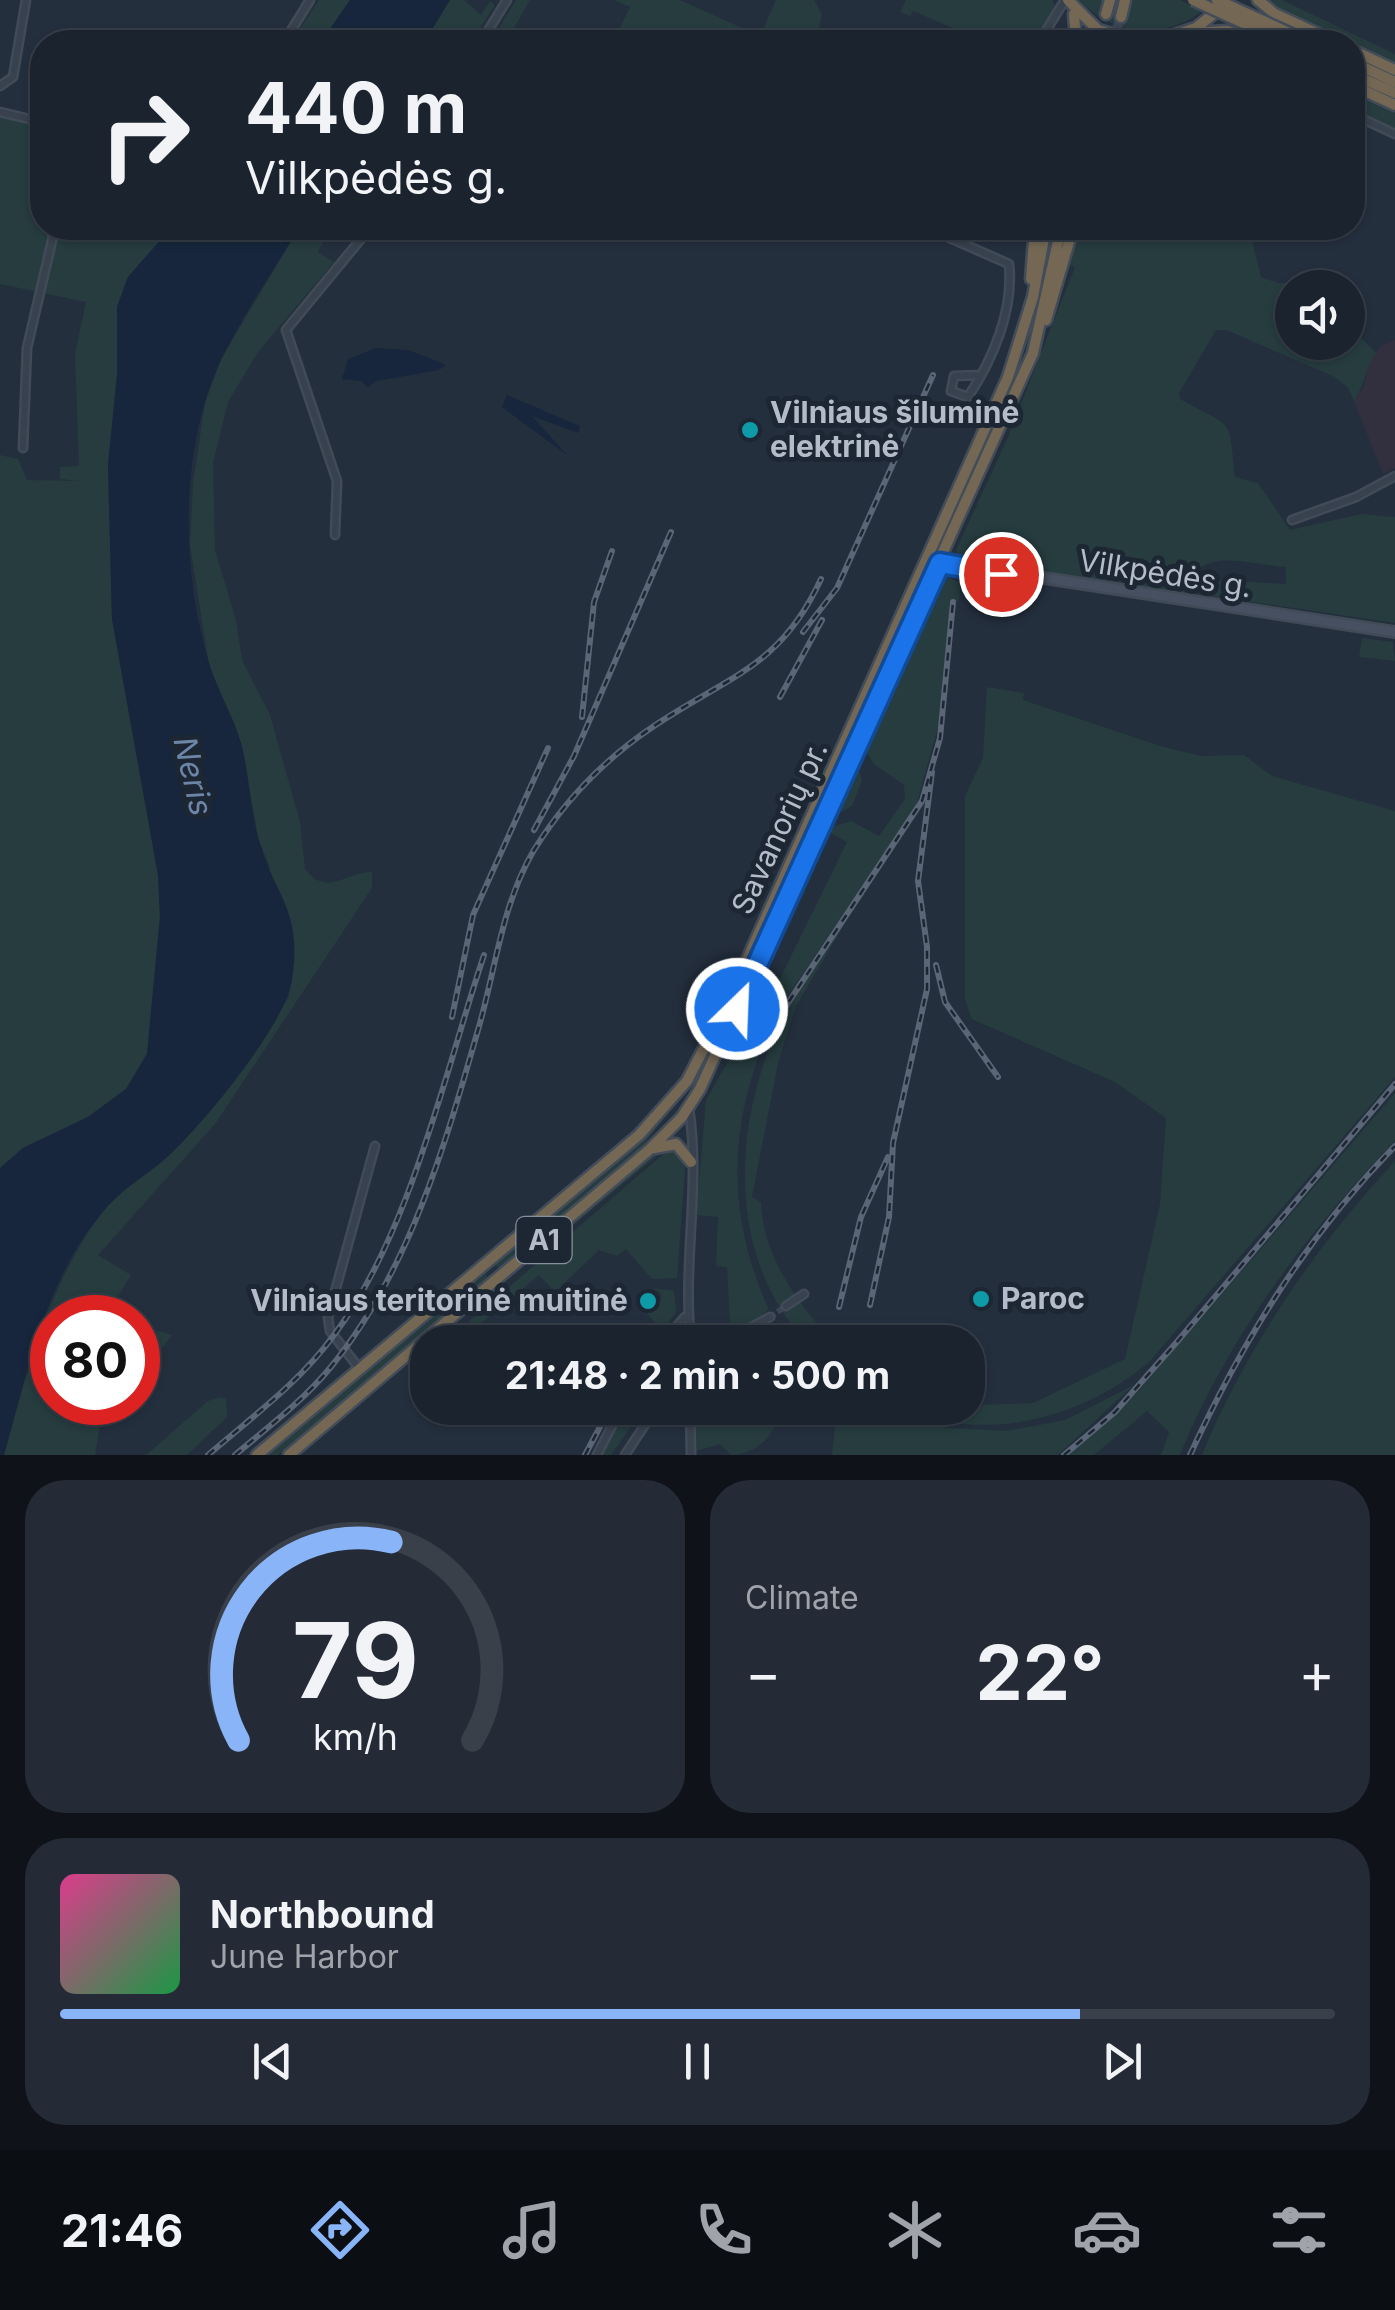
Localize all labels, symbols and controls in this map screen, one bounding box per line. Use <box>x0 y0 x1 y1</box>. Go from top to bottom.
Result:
text: 440 m <box>245 65 467 150</box>
icon: right <box>80 70 210 200</box>
text: Vilkpėdės g. <box>245 150 507 205</box>
map controls <box>1275 270 1365 360</box>
button: sound <box>1275 270 1365 360</box>
place label: Vilniaus šiluminė elektrinė <box>770 394 1019 464</box>
marker: Vilniaus šiluminė elektrinė <box>739 419 761 441</box>
pin <box>959 532 1044 617</box>
street label: Vilkpėdės g. <box>1076 542 1254 604</box>
icon: arrive <box>974 547 1029 602</box>
water label: Neris <box>166 733 221 819</box>
street label: Savanorių pr. <box>723 735 835 920</box>
position arrow <box>685 957 789 1061</box>
road number: A1 <box>516 1217 572 1263</box>
place label: Paroc <box>1001 1280 1085 1316</box>
place label: Vilniaus teritorinė muitinė <box>250 1282 628 1318</box>
marker: Paroc <box>970 1288 992 1310</box>
marker: Vilniaus teritorinė muitinė <box>637 1290 659 1312</box>
speed limit sign: 80 <box>30 1295 160 1425</box>
text: 21:48 · 2 min · 500 m <box>505 1352 890 1398</box>
text: Climate <box>745 1578 859 1617</box>
text: 79 <box>291 1597 419 1723</box>
text: 22° <box>976 1627 1104 1718</box>
text: − <box>745 1640 781 1706</box>
text: + <box>1299 1640 1335 1706</box>
text: km/h <box>313 1715 397 1759</box>
text: Northbound <box>210 1891 435 1937</box>
text: June Harbor <box>210 1937 399 1976</box>
icon: previous <box>245 2034 300 2089</box>
icon: pause <box>670 2034 725 2089</box>
icon: next <box>1095 2034 1150 2089</box>
icon: directions <box>305 2195 375 2265</box>
icon: music <box>497 2195 567 2265</box>
icon: phone <box>689 2195 759 2265</box>
icon: climate <box>880 2195 950 2265</box>
icon: car <box>1072 2195 1142 2265</box>
icon: filters <box>1264 2195 1334 2265</box>
text: 21:46 <box>61 2203 183 2258</box>

